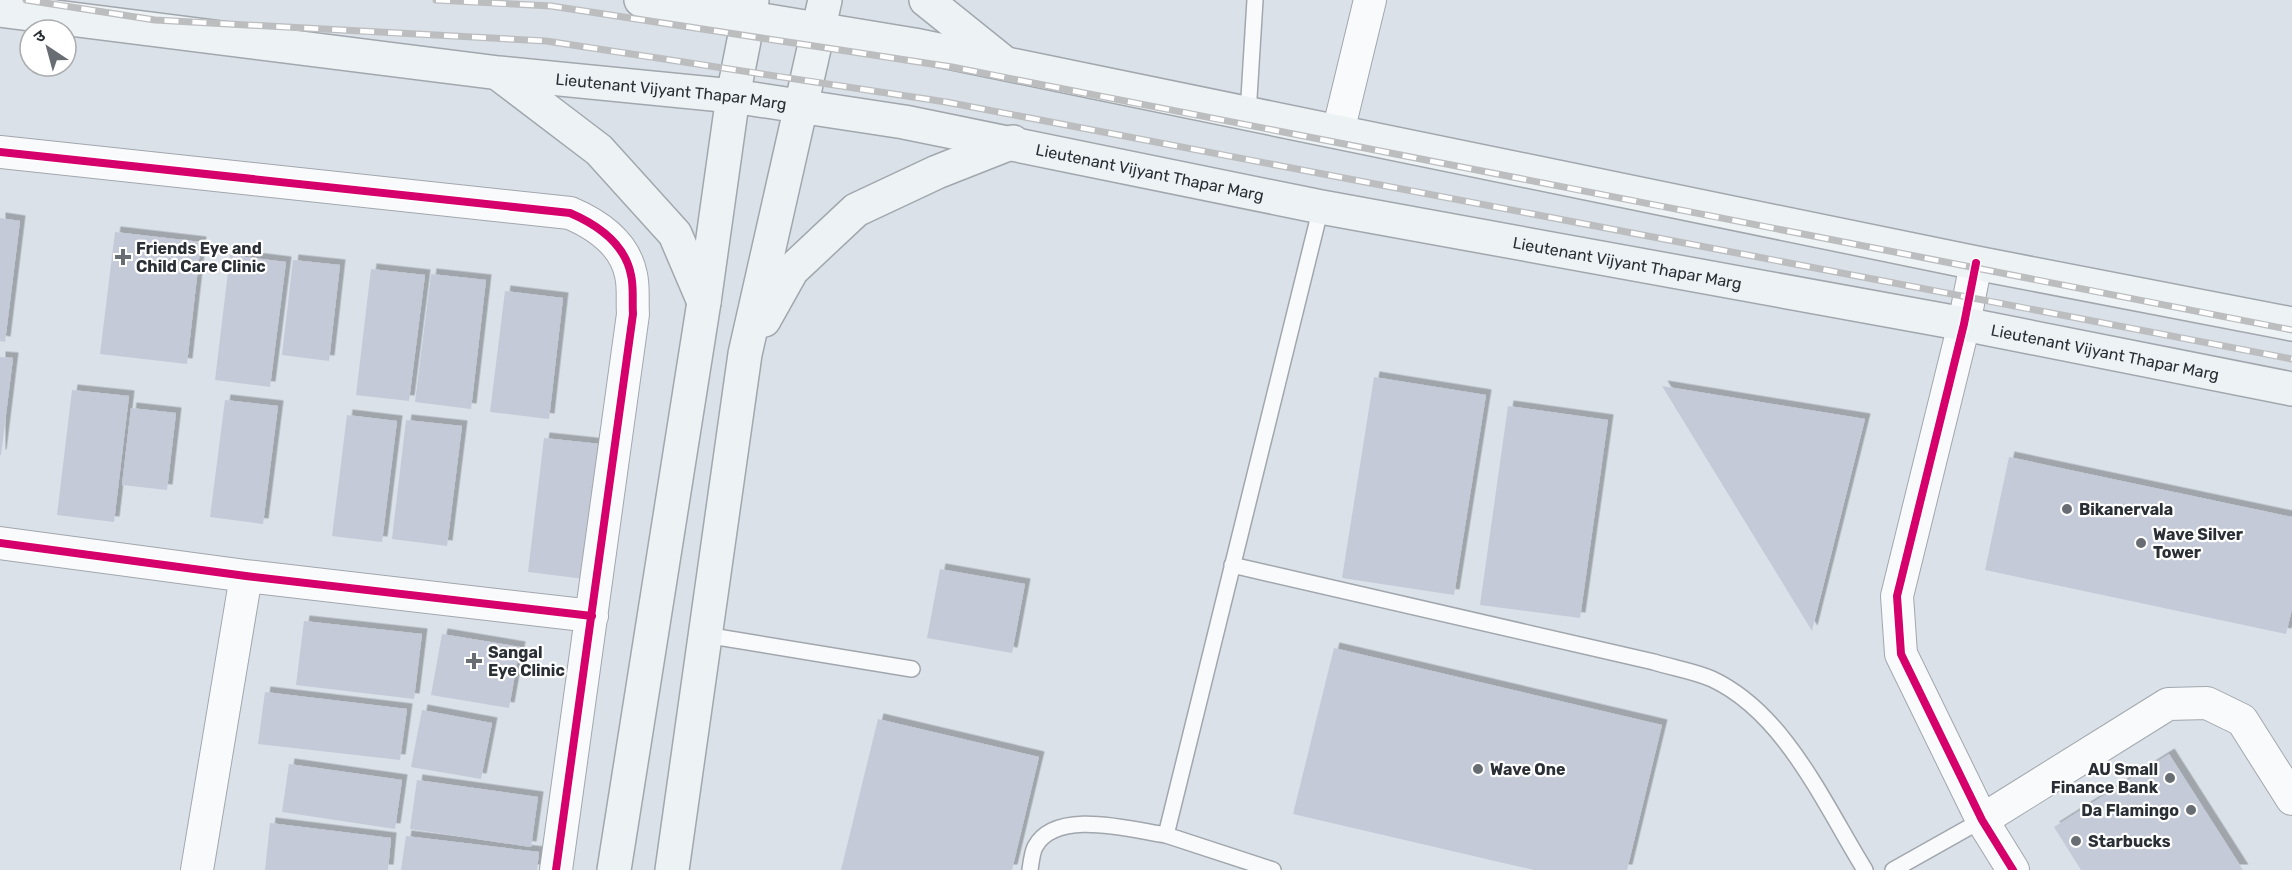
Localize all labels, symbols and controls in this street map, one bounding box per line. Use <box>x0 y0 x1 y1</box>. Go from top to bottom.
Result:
north arrow <box>18 18 78 78</box>
text: उ <box>30 25 49 47</box>
street label: Lieutenant Vijyant Thapar Marg <box>555 70 788 114</box>
street label: Lieutenant Vijyant Thapar Marg <box>1034 140 1266 205</box>
street label: Lieutenant Vijyant Thapar Marg <box>1511 233 1743 293</box>
place label: Friends Eye and Child Care Clinic <box>136 239 266 276</box>
marker: Friends Eye and Child Care Clinic <box>114 248 132 266</box>
street label: Lieutenant Vijyant Thapar Marg <box>1989 321 2221 384</box>
place label: Bikanervala <box>2079 500 2173 519</box>
marker: Bikanervala <box>2060 502 2074 516</box>
place label: Wave Silver Tower <box>2153 525 2244 562</box>
marker: Wave Silver Tower <box>2134 536 2148 550</box>
place label: Sangal Eye Clinic <box>488 643 565 680</box>
marker: Sangal Eye Clinic <box>465 652 483 670</box>
place label: Wave One <box>1490 760 1565 779</box>
place label: AU Small Finance Bank <box>2051 760 2159 797</box>
marker: Wave One <box>1471 762 1485 776</box>
marker: AU Small Finance Bank <box>2163 771 2177 785</box>
place label: Da Flamingo <box>2081 801 2179 820</box>
marker: Da Flamingo <box>2184 803 2198 817</box>
place label: Starbucks <box>2088 832 2171 851</box>
marker: Starbucks <box>2069 834 2083 848</box>

